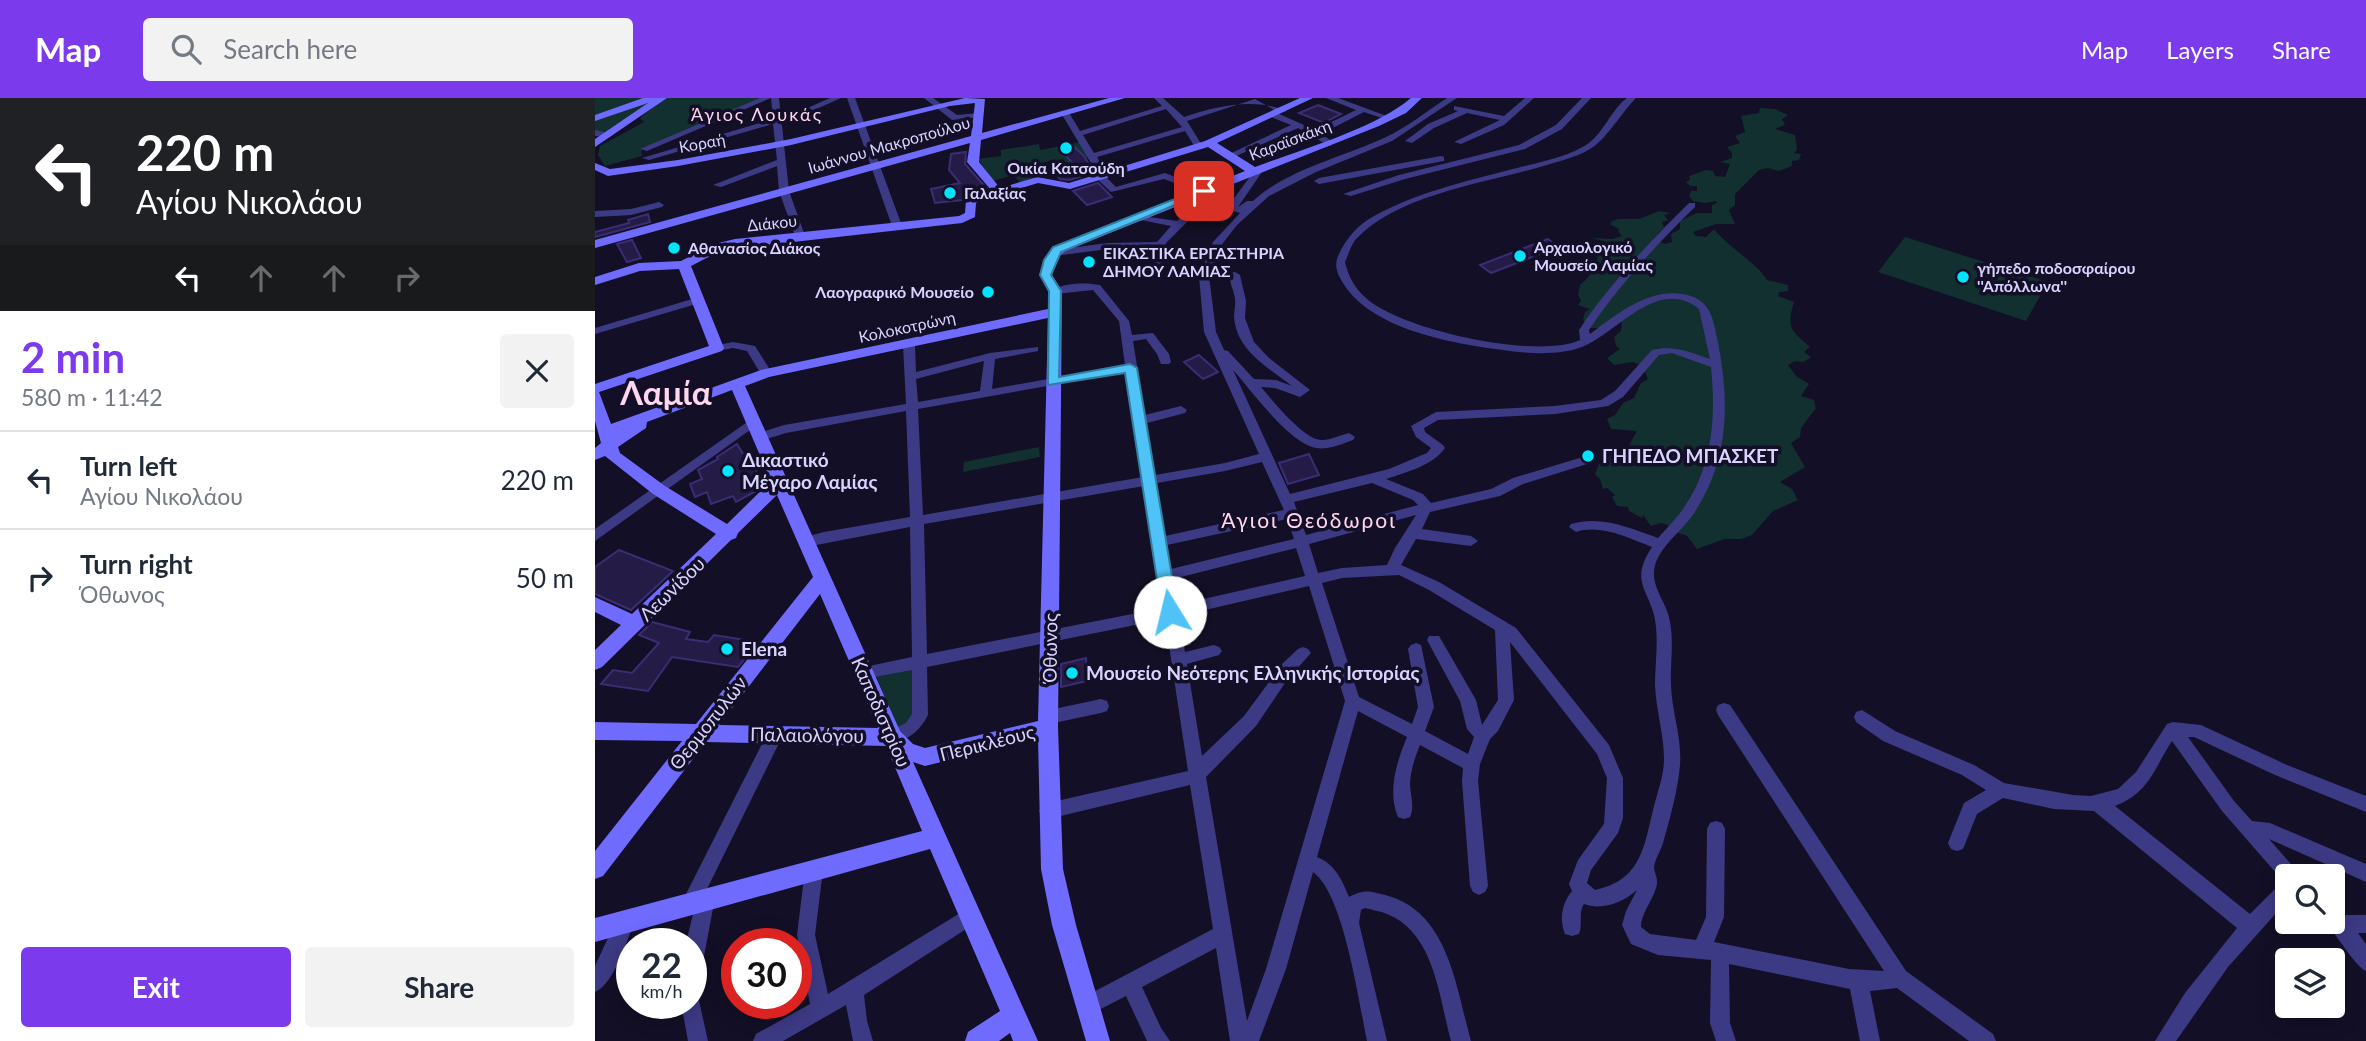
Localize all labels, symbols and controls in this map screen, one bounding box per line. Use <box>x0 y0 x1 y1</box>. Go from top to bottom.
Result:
search box <box>143 18 633 81</box>
text: Map <box>35 29 101 69</box>
icon: search <box>167 30 205 68</box>
text: Search here <box>223 33 357 65</box>
text: Map <box>2081 35 2128 64</box>
text: Layers <box>2166 35 2234 64</box>
text: Share <box>2272 35 2331 64</box>
district label: Άγιος Λουκάς <box>691 103 823 125</box>
street label: Ιωάννου Μακροπούλου <box>806 112 972 177</box>
street label: Καραϊσκάκη <box>1246 115 1334 164</box>
text: 220 m <box>136 123 274 181</box>
icon: left <box>21 126 112 217</box>
street label: Κοραή <box>677 129 727 156</box>
marker: Οικία Κατσούδη <box>1058 140 1074 156</box>
place label: Οικία Κατσούδη <box>1007 158 1125 177</box>
pin <box>1174 161 1234 221</box>
icon: arrive <box>1185 172 1223 210</box>
text: Αγίου Νικολάου <box>136 182 363 221</box>
place label: Γαλαξίας <box>964 183 1027 202</box>
marker: Γαλαξίας <box>942 185 958 201</box>
street label: Διάκου <box>746 210 798 235</box>
place label: Αρχαιολογικό Μουσείο Λαμίας <box>1533 237 1653 274</box>
place label: Αθανασίος Διάκος <box>687 238 821 257</box>
marker: Αθανασίος Διάκος <box>666 240 682 256</box>
place label: ΕΙΚΑΣΤΙΚΑ ΕΡΓΑΣΤΗΡΙΑ ΔΗΜΟΥ ΛΑΜΙΑΣ <box>1103 243 1285 280</box>
marker: Αρχαιολογικό Μουσείο Λαμίας <box>1512 248 1528 264</box>
marker: ΕΙΚΑΣΤΙΚΑ ΕΡΓΑΣΤΗΡΙΑ ΔΗΜΟΥ ΛΑΜΙΑΣ <box>1081 254 1097 270</box>
place label: γήπεδο ποδοσφαίρου ''Απόλλωνα'' <box>1977 258 2136 295</box>
icon: left <box>169 259 207 297</box>
icon: ahead <box>242 259 280 297</box>
icon: ahead <box>315 259 353 297</box>
icon: right <box>388 259 426 297</box>
marker: γήπεδο ποδοσφαίρου ''Απόλλωνα'' <box>1955 269 1971 285</box>
place label: Λαογραφικό Μουσείο <box>814 282 974 301</box>
marker: Λαογραφικό Μουσείο <box>980 284 996 300</box>
street label: Κολοκοτρώνη <box>857 307 957 346</box>
text: 2 min <box>21 332 125 382</box>
button: close <box>500 334 574 408</box>
district label: Λαμία <box>619 372 712 412</box>
text: 580 m · 11:42 <box>21 383 163 411</box>
place label: ΓΗΠΕΔΟ ΜΠΑΣΚΕΤ <box>1602 444 1779 467</box>
place label: Δικαστικό Μέγαρο Λαμίας <box>742 448 878 493</box>
marker: ΓΗΠΕΔΟ ΜΠΑΣΚΕΤ <box>1580 448 1596 464</box>
text: Turn left <box>80 450 177 482</box>
icon: left <box>21 461 59 499</box>
marker: Δικαστικό Μέγαρο Λαμίας <box>720 463 736 479</box>
text: 220 m <box>501 464 574 496</box>
text: Αγίου Νικολάου <box>80 482 243 510</box>
district label: Άγιοι Θεόδωροι <box>1221 507 1397 532</box>
text: Turn right <box>80 548 193 580</box>
street label: Λεωνίδου <box>634 552 709 625</box>
icon: right <box>21 559 59 597</box>
text: 50 m <box>516 562 574 594</box>
position arrow <box>1133 575 1207 649</box>
text: Όθωνος <box>80 580 165 608</box>
street label: Όθωνος <box>1037 613 1062 685</box>
place label: Elena <box>741 637 787 660</box>
marker: Elena <box>719 641 735 657</box>
street label: Καποδιστρίου <box>847 653 916 770</box>
place label: Μουσείο Νεότερης Ελληνικής Ιστορίας <box>1086 661 1420 684</box>
marker: Μουσείο Νεότερης Ελληνικής Ιστορίας <box>1064 665 1080 681</box>
street label: Θερμοπυλών <box>664 671 751 774</box>
street label: Περικλέους <box>937 720 1037 765</box>
street label: Παλαιολόγου <box>750 722 864 747</box>
map controls <box>2275 864 2345 1018</box>
button: search <box>2275 864 2345 934</box>
speed limit sign: 30 <box>721 928 812 1019</box>
text: 22 <box>641 943 682 985</box>
button: Exit <box>21 947 291 1027</box>
button: Share <box>305 947 574 1027</box>
button: layers <box>2275 948 2345 1018</box>
text: km/h <box>640 980 683 1002</box>

